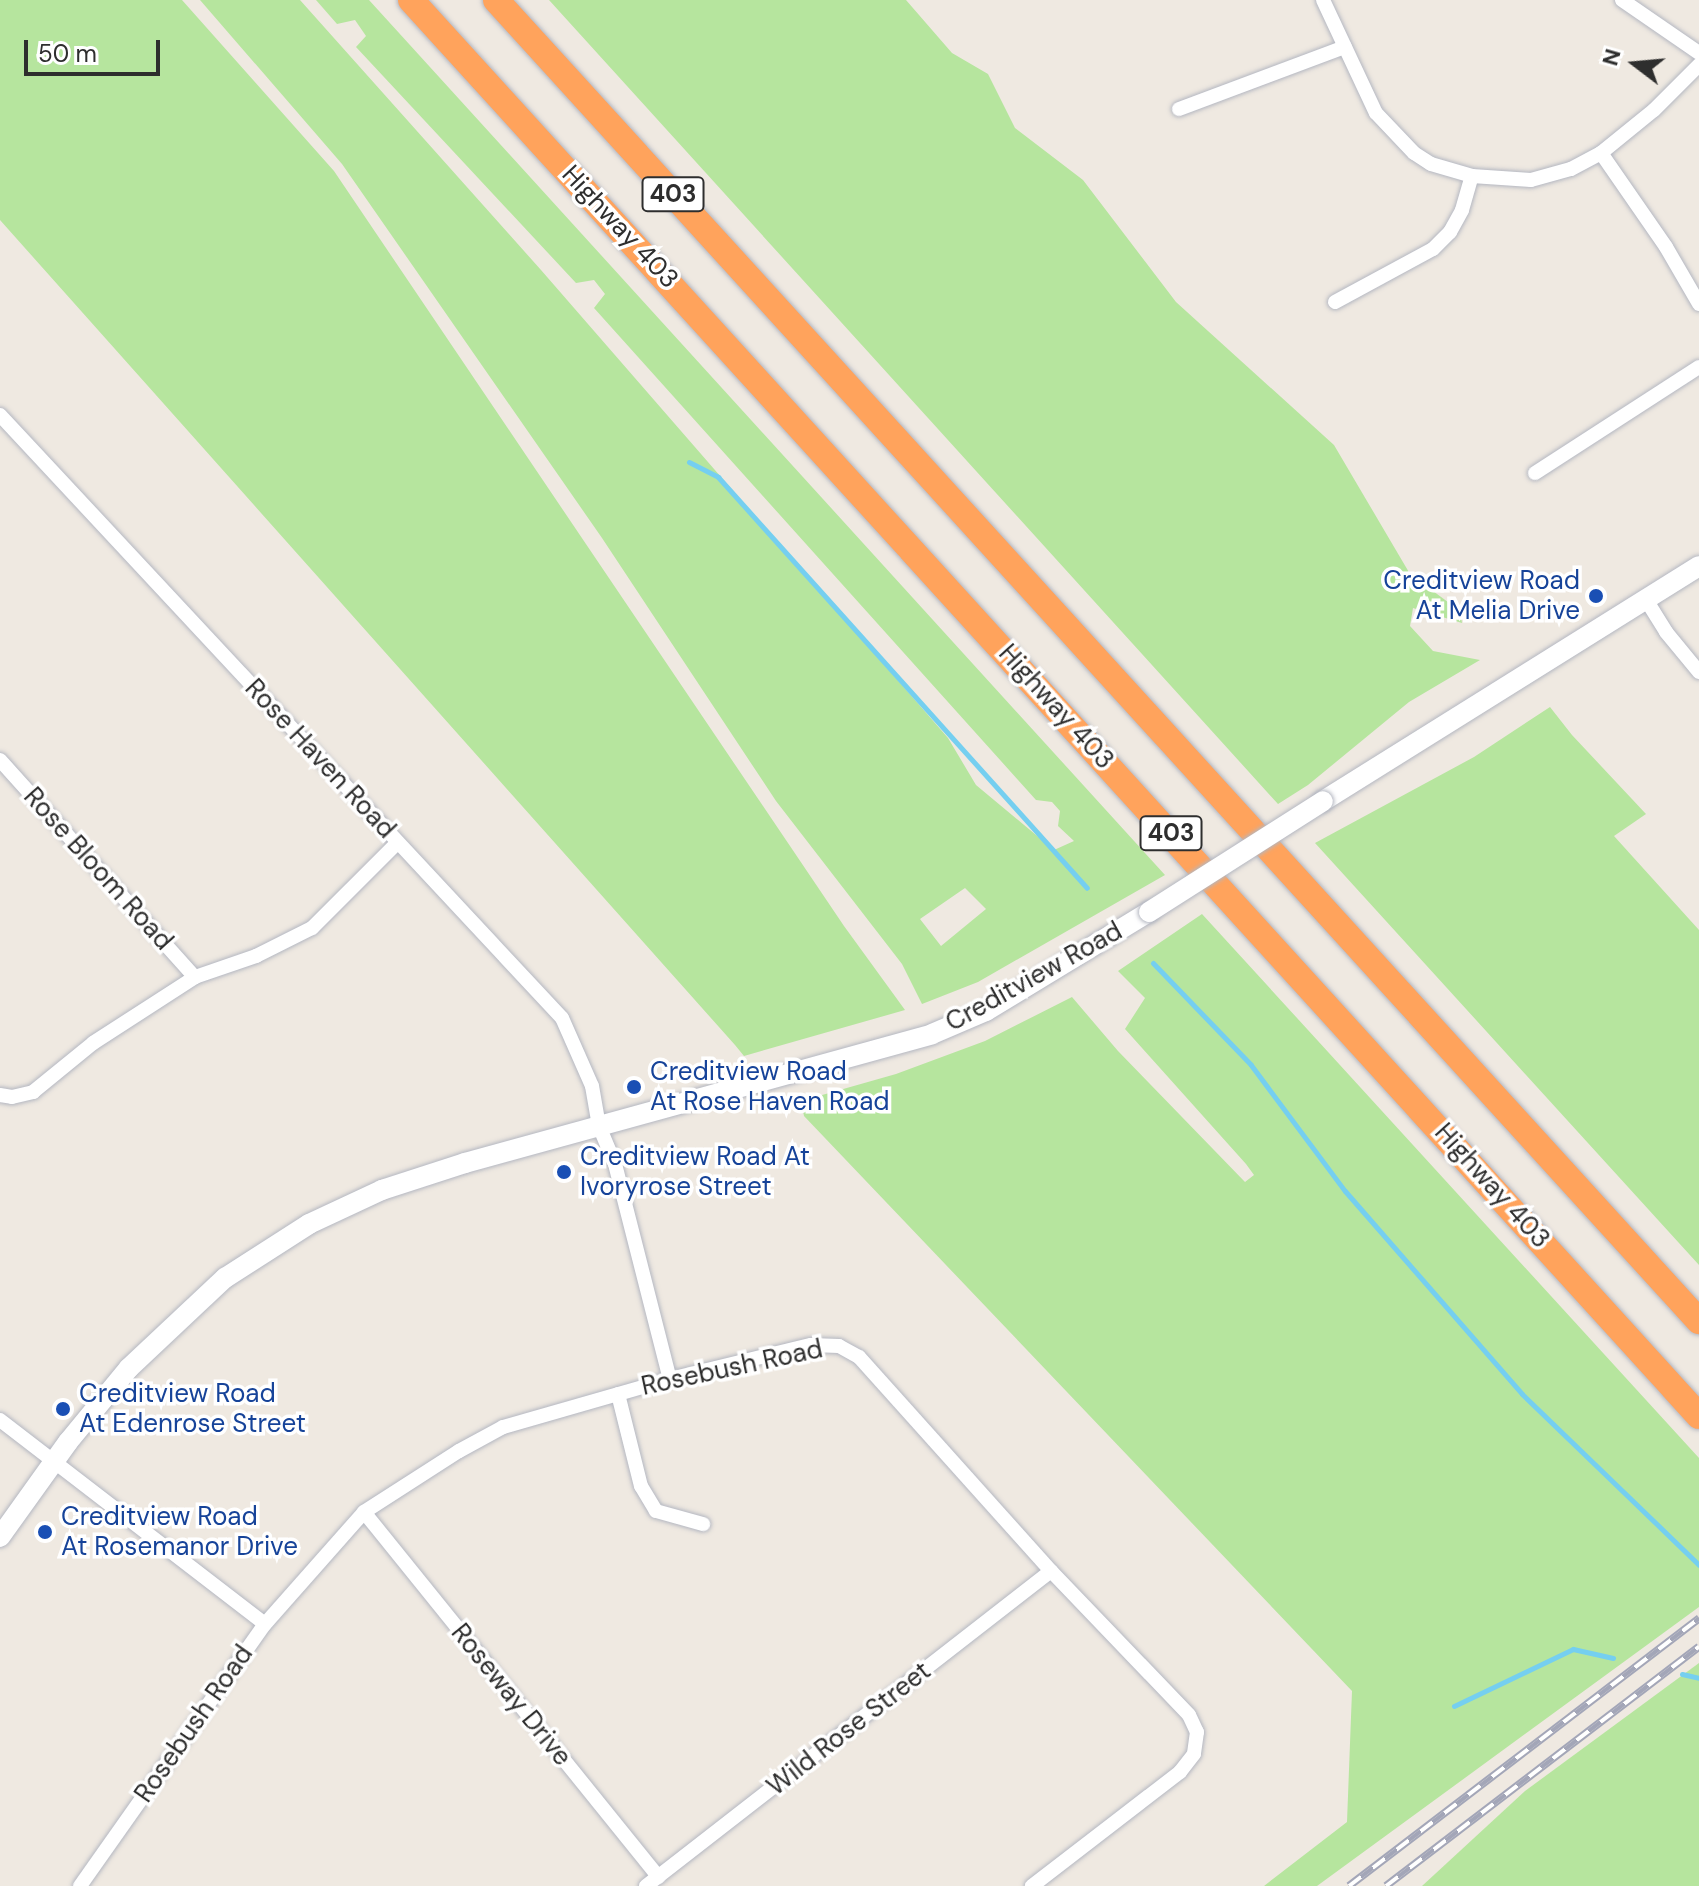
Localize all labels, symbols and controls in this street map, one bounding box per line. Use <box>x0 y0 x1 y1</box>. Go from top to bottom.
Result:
scale bar <box>28 24 164 74</box>
north arrow <box>1595 24 1675 104</box>
text: 50 m <box>38 38 97 69</box>
text: N <box>1595 46 1628 69</box>
street label: Highway 403 <box>555 159 685 295</box>
road number: 403 <box>641 174 705 214</box>
place label: Creditview Road At Melia Drive <box>1383 565 1580 626</box>
marker: Creditview Road At Melia Drive <box>1587 587 1605 605</box>
street label: Highway 403 <box>992 638 1120 776</box>
street label: Rose Haven Road <box>238 673 402 845</box>
street label: Rose Bloom Road <box>17 781 179 957</box>
road number: 403 <box>1139 813 1203 853</box>
street label: Creditview Road <box>940 916 1128 1038</box>
place label: Creditview Road At Rose Haven Road <box>650 1056 890 1118</box>
marker: Creditview Road At Rose Haven Road <box>625 1078 643 1096</box>
street label: Highway 403 <box>1428 1117 1556 1255</box>
place label: Creditview Road At Ivoryrose Street <box>580 1141 810 1202</box>
marker: Creditview Road At Ivoryrose Street <box>555 1163 573 1181</box>
street label: Rosebush Road <box>639 1334 825 1402</box>
place label: Creditview Road At Edenrose Street <box>79 1378 306 1440</box>
marker: Creditview Road At Edenrose Street <box>54 1400 72 1418</box>
place label: Creditview Road At Rosemanor Drive <box>61 1501 298 1562</box>
marker: Creditview Road At Rosemanor Drive <box>36 1523 54 1541</box>
street label: Roseway Drive <box>444 1618 578 1772</box>
street label: Rosebush Road <box>128 1639 260 1809</box>
street label: Wild Rose Street <box>761 1655 937 1803</box>

